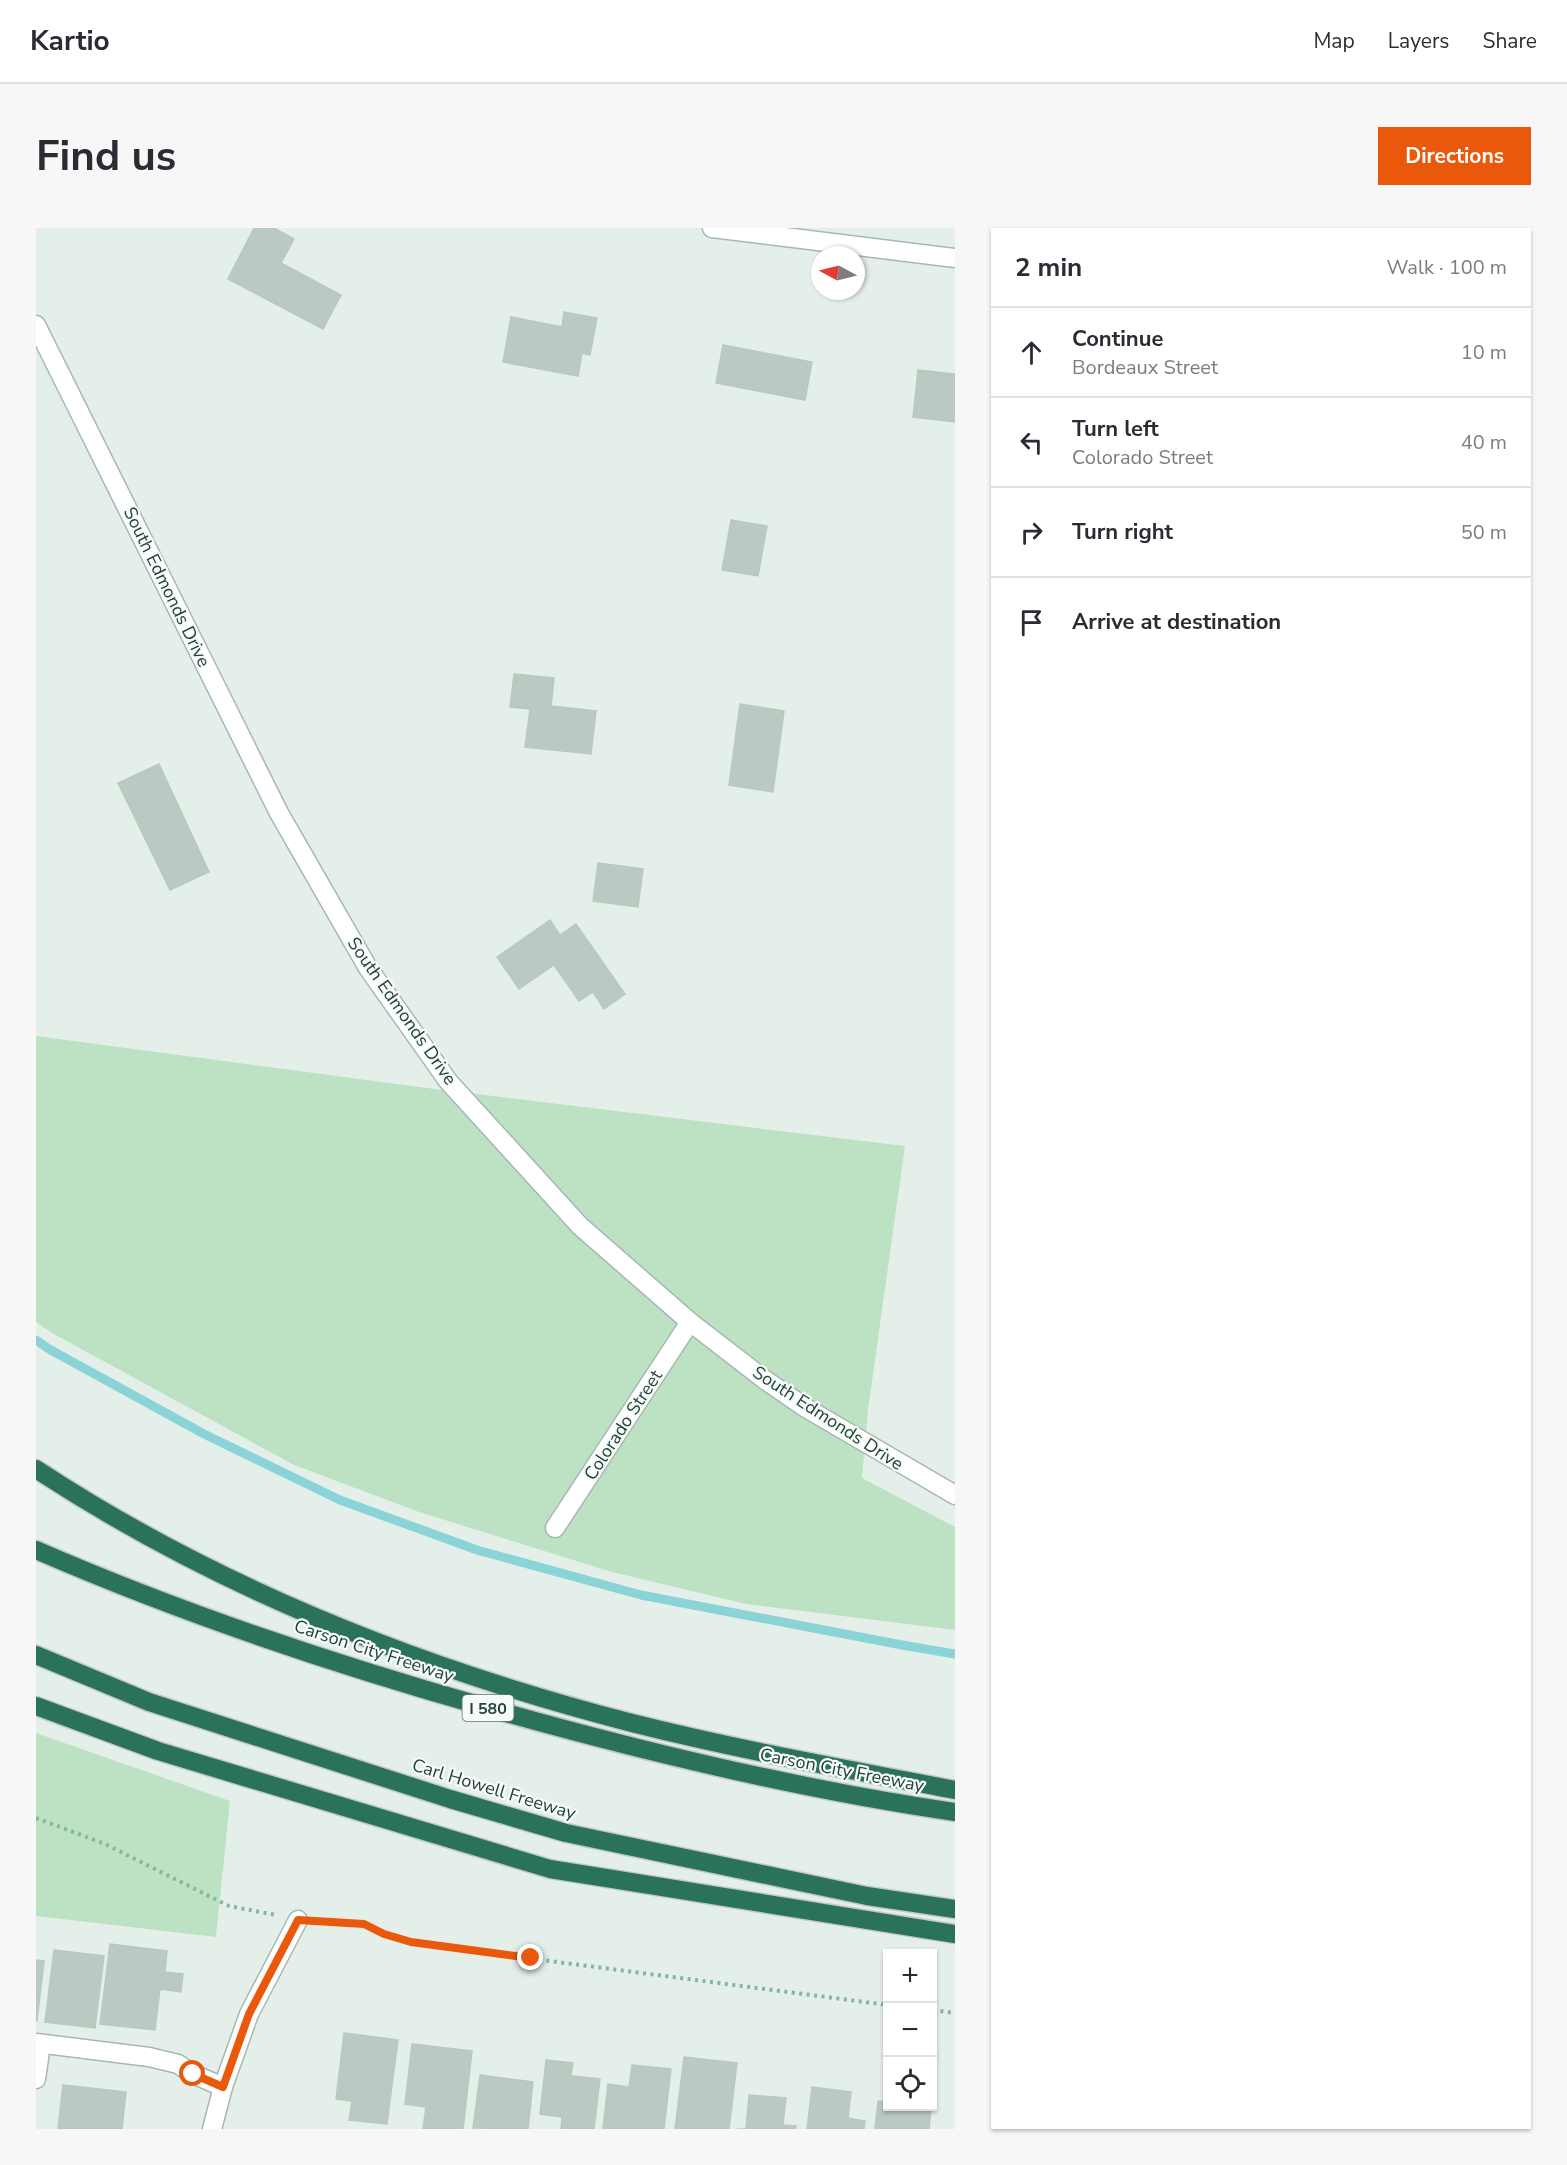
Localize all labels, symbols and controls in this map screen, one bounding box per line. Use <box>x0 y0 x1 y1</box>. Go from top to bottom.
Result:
text: Kartio <box>30 22 110 60</box>
text: Map <box>1313 27 1355 55</box>
text: Layers <box>1388 27 1449 55</box>
text: Share <box>1482 27 1537 55</box>
button: Directions <box>1378 127 1531 185</box>
text: Find us <box>36 128 176 185</box>
north arrow <box>811 246 865 300</box>
text: 2 min <box>1015 250 1082 285</box>
text: Walk · 100 m <box>1387 254 1507 281</box>
text: Continue <box>1072 324 1163 354</box>
icon: ahead <box>1015 336 1048 369</box>
text: 10 m <box>1461 339 1507 366</box>
text: Bordeaux Street <box>1072 354 1218 381</box>
text: Turn left <box>1072 414 1159 444</box>
icon: left <box>1015 426 1048 459</box>
text: 40 m <box>1461 429 1507 456</box>
text: Colorado Street <box>1072 444 1213 471</box>
street label: South Edmonds Drive <box>118 503 216 671</box>
icon: right <box>1015 516 1048 549</box>
text: Turn right <box>1072 517 1173 547</box>
text: 50 m <box>1461 519 1507 546</box>
icon: arrive <box>1015 606 1048 639</box>
text: Arrive at destination <box>1072 607 1281 637</box>
street label: South Edmonds Drive <box>342 932 462 1090</box>
street label: South Edmonds Drive <box>748 1360 908 1476</box>
street label: Colorado Street <box>578 1365 668 1485</box>
street label: Carson City Freeway <box>291 1614 458 1688</box>
road number: I 580 <box>462 1695 514 1721</box>
street label: Carson City Freeway <box>758 1742 927 1798</box>
street label: Carl Howell Freeway <box>409 1753 579 1826</box>
route end <box>517 1944 543 1970</box>
map controls <box>883 1949 937 2111</box>
button: + <box>883 1949 937 2003</box>
button: − <box>883 2003 937 2057</box>
button: locate <box>883 2057 937 2111</box>
route start <box>179 2060 205 2086</box>

